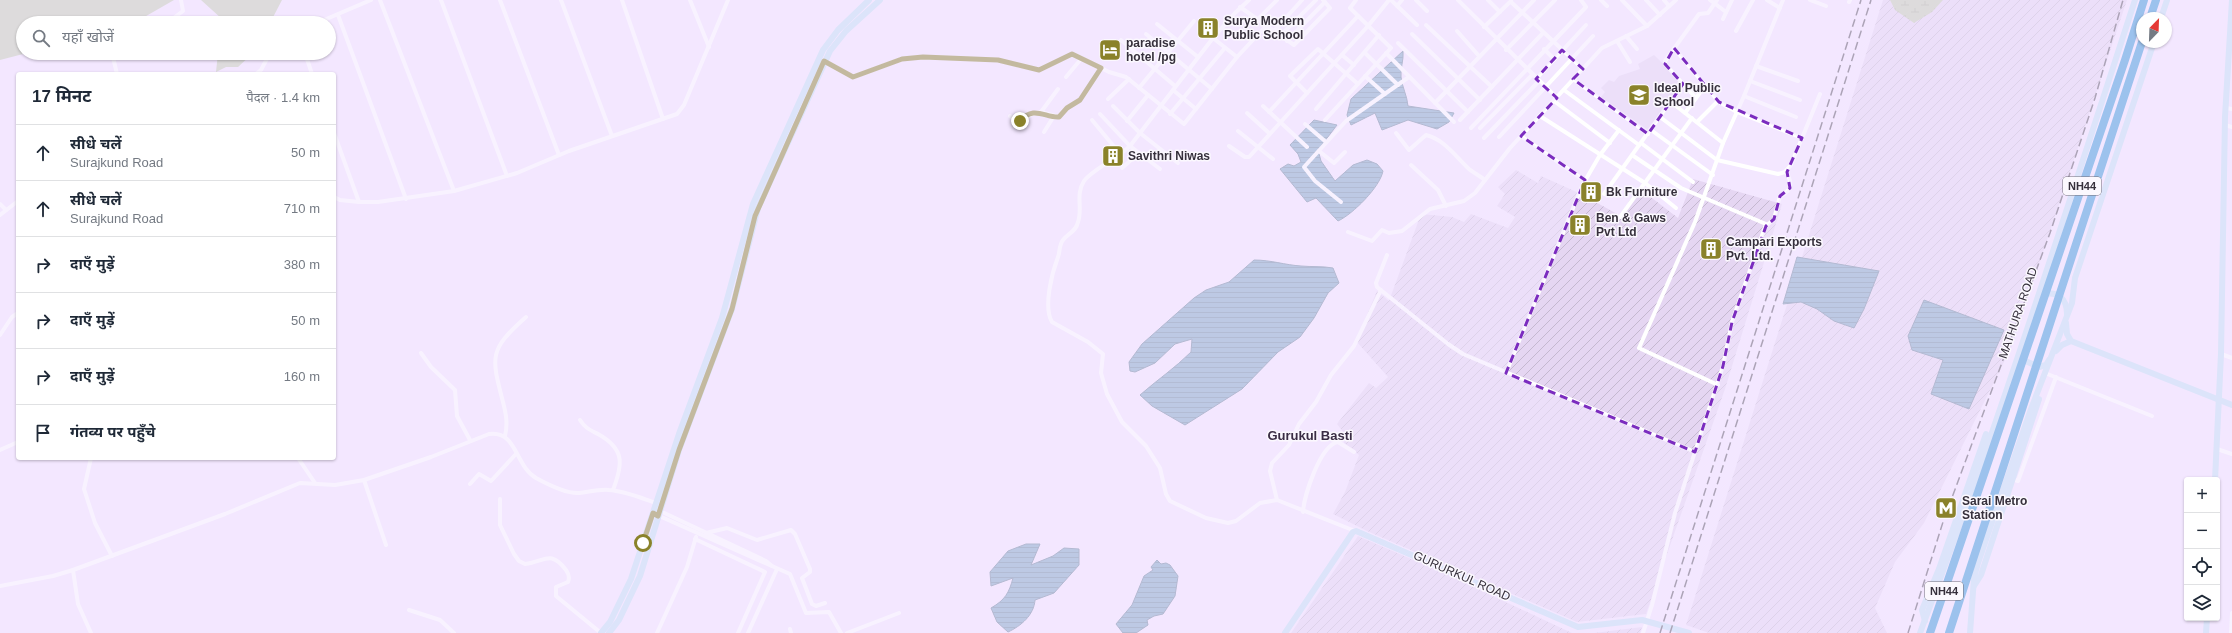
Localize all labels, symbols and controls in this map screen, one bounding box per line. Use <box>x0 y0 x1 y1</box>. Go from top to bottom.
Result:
north arrow <box>2136 12 2172 48</box>
place label: Surya Modern Public School <box>1224 14 1304 42</box>
building icon: Surya Modern Public School <box>1195 15 1221 41</box>
search box <box>16 16 336 60</box>
icon: search <box>30 27 52 49</box>
text: यहाँ खोजें <box>62 28 114 45</box>
place label: paradise hotel /pg <box>1126 36 1176 64</box>
hotel icon: paradise hotel /pg <box>1097 37 1123 63</box>
place label: Ideal Public School <box>1654 81 1721 109</box>
school or university icon: Ideal Public School <box>1626 82 1652 108</box>
text: 17 मिनट <box>32 87 91 106</box>
text: पैदल · 1.4 km <box>246 90 320 105</box>
route end <box>1011 112 1029 130</box>
text: सीधे चलें <box>70 135 121 152</box>
icon: ahead <box>32 142 54 164</box>
building icon: Savithri Niwas <box>1100 143 1126 169</box>
text: 50 m <box>291 145 320 160</box>
place label: Savithri Niwas <box>1128 149 1210 163</box>
text: Surajkund Road <box>70 155 163 170</box>
road number: NH44 <box>2063 177 2101 195</box>
building icon: Bk Furniture <box>1578 179 1604 205</box>
place label: Bk Furniture <box>1606 185 1678 199</box>
text: सीधे चलें <box>70 191 121 208</box>
icon: ahead <box>32 198 54 220</box>
text: 710 m <box>284 201 320 216</box>
text: Surajkund Road <box>70 211 163 226</box>
place label: Ben & Gaws Pvt Ltd <box>1596 211 1666 239</box>
building icon: Ben & Gaws Pvt Ltd <box>1567 212 1593 238</box>
place label: Campari Exports Pvt. Ltd. <box>1726 235 1822 263</box>
building icon: Campari Exports Pvt. Ltd. <box>1698 236 1724 262</box>
icon: right <box>32 254 54 276</box>
text: दाएँ मुड़ें <box>70 255 114 272</box>
text: 380 m <box>284 257 320 272</box>
street label: MATHURA ROAD <box>1996 265 2040 361</box>
icon: right <box>32 310 54 332</box>
text: दाएँ मुड़ें <box>70 311 114 328</box>
text: 50 m <box>291 313 320 328</box>
icon: right <box>32 366 54 388</box>
text: दाएँ मुड़ें <box>70 367 114 384</box>
text: 160 m <box>284 369 320 384</box>
icon: arrive <box>32 422 54 444</box>
text: गंतव्य पर पहुँचे <box>70 423 155 440</box>
district label: Gurukul Basti <box>1267 428 1353 443</box>
map controls <box>2184 477 2220 621</box>
button: + <box>2184 477 2220 513</box>
place label: Sarai Metro Station <box>1962 494 2027 522</box>
metro station icon: Sarai Metro Station <box>1933 495 1959 521</box>
button: − <box>2184 513 2220 549</box>
route start <box>634 534 652 552</box>
street label: GURURKUL ROAD <box>1411 548 1513 604</box>
button: locate <box>2184 549 2220 585</box>
road number: NH44 <box>1925 582 1963 600</box>
button: layers <box>2184 585 2220 621</box>

